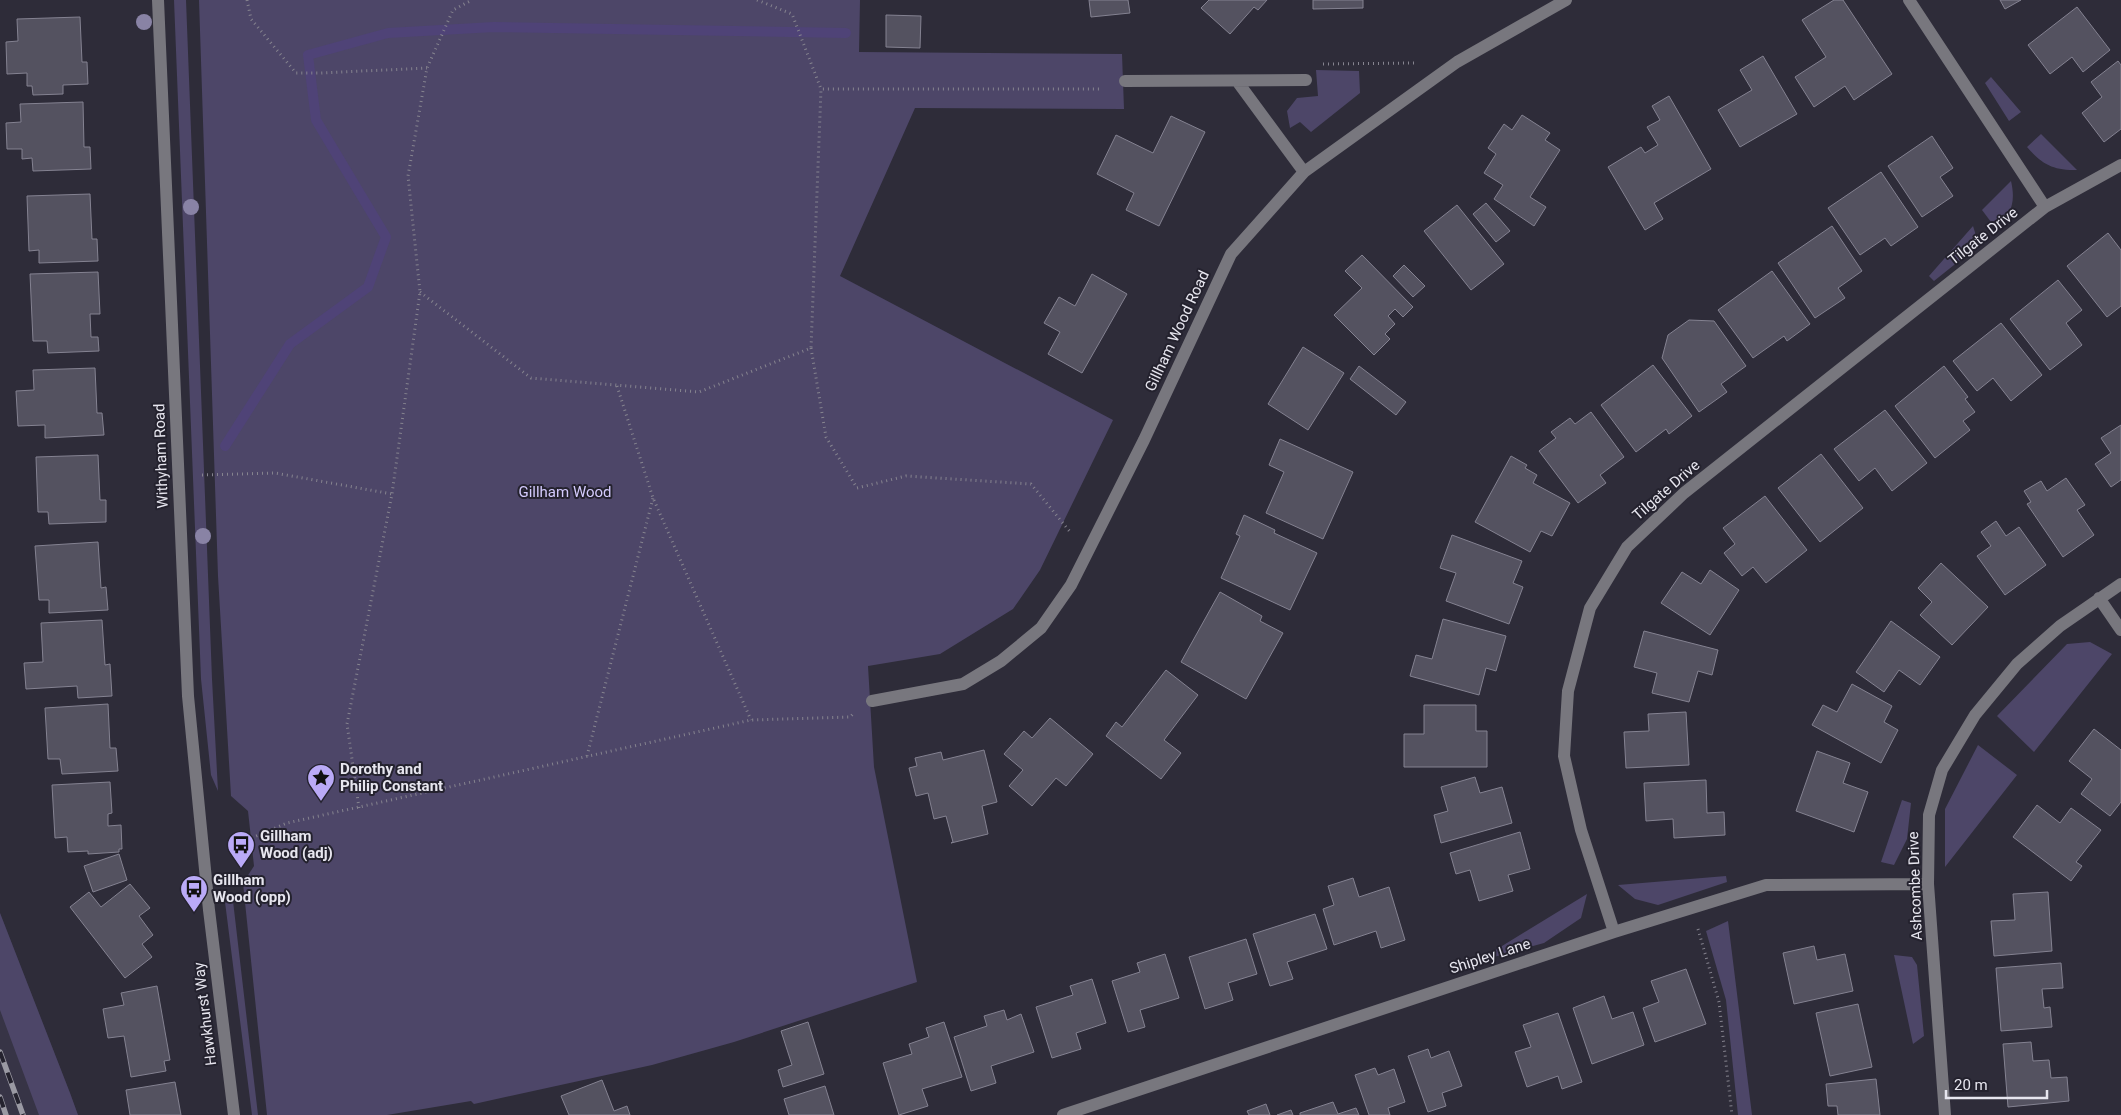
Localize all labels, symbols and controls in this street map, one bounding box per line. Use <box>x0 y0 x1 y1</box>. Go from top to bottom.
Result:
street label: Tilgate Drive <box>1945 203 2021 269</box>
street label: Gillham Wood Road <box>1141 268 1213 394</box>
street label: Withyham Road <box>150 403 172 509</box>
street label: Tilgate Drive <box>1629 456 1703 524</box>
park label: Gillham Wood <box>518 483 612 501</box>
place label: Dorothy and Philip Constant <box>340 760 443 795</box>
place icon: Dorothy and Philip Constant <box>306 763 336 802</box>
place label: Gillham Wood (adj) <box>260 827 333 862</box>
bus stop icon: Gillham Wood (adj) <box>226 830 256 869</box>
street label: Ashcombe Drive <box>1904 831 1926 941</box>
place label: Gillham Wood (opp) <box>213 871 291 906</box>
bus stop icon: Gillham Wood (opp) <box>179 874 209 913</box>
street label: Shipley Lane <box>1447 934 1533 978</box>
street label: Hawkhurst Way <box>190 961 220 1067</box>
scale bar <box>1946 1068 2047 1100</box>
text: 20 m <box>1954 1076 1988 1094</box>

